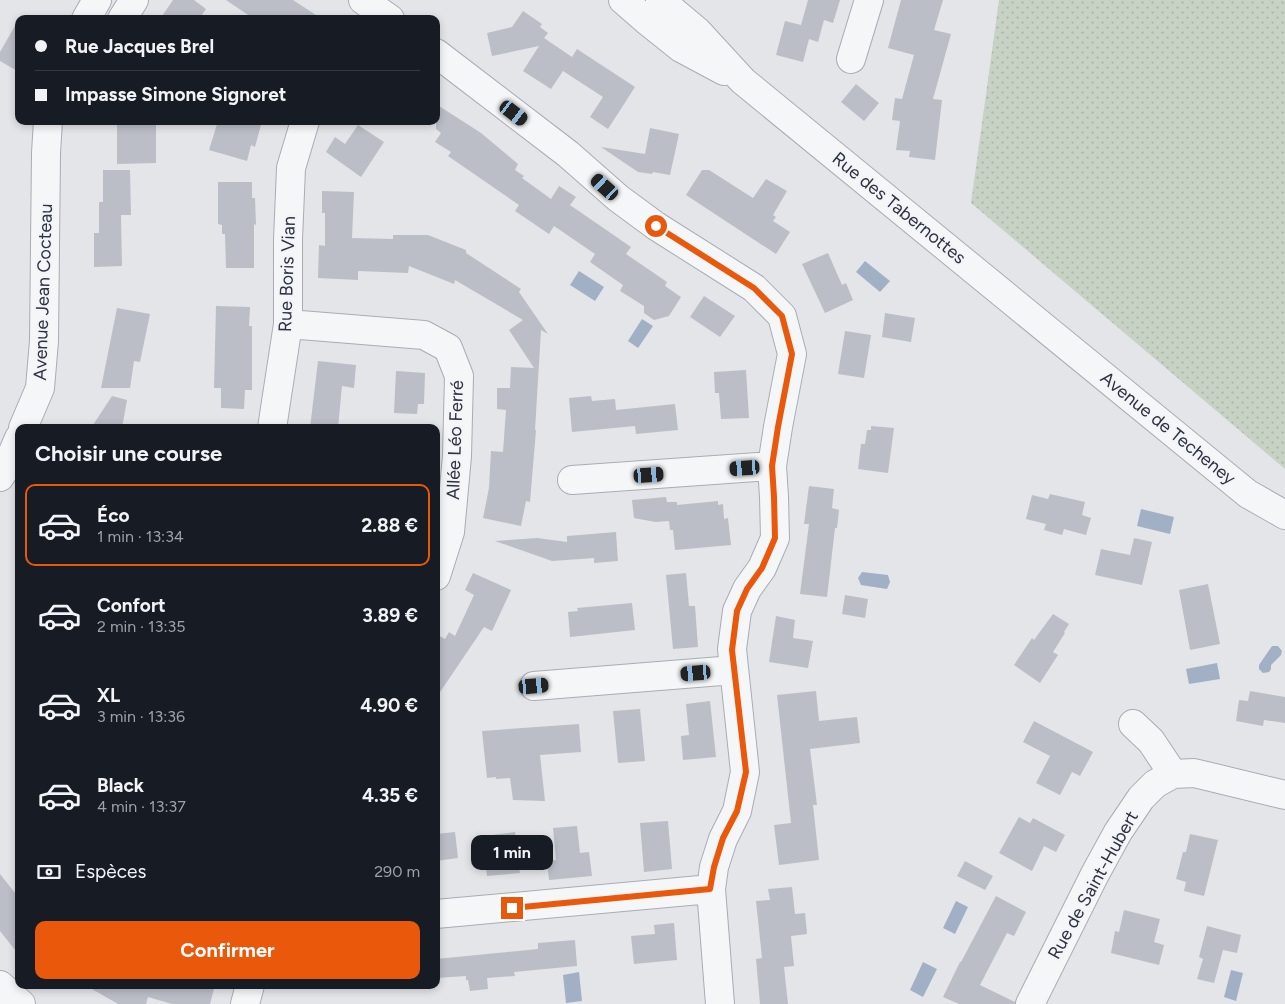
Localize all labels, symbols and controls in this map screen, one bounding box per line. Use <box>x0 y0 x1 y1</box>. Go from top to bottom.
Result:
text: Rue Jacques Brel <box>65 35 214 58</box>
text: Impasse Simone Signoret <box>65 83 286 106</box>
car <box>497 98 530 128</box>
street label: Rue des Tabernottes <box>828 147 970 269</box>
car <box>588 171 621 203</box>
street label: Avenue Jean Cocteau <box>29 203 57 381</box>
route start <box>645 215 667 237</box>
street label: Rue Boris Vian <box>274 216 300 332</box>
street label: Avenue de Techeney <box>1096 367 1240 490</box>
street label: Allée Léo Ferré <box>442 380 468 500</box>
text: Choisir une course <box>35 440 222 467</box>
car <box>729 459 760 477</box>
car <box>633 466 664 484</box>
icon: car <box>37 503 82 548</box>
text: Éco <box>97 504 130 527</box>
text: 2.88 € <box>361 514 418 537</box>
text: 1 min · 13:34 <box>97 527 184 546</box>
icon: car <box>37 593 82 638</box>
text: Confort <box>97 594 166 617</box>
text: 3.89 € <box>362 604 418 627</box>
text: 2 min · 13:35 <box>97 617 185 636</box>
car <box>680 664 711 682</box>
car <box>518 677 549 695</box>
icon: car <box>37 683 82 728</box>
text: XL <box>97 684 120 707</box>
text: 4.90 € <box>360 694 418 717</box>
text: 3 min · 13:36 <box>97 707 185 726</box>
icon: car <box>37 773 82 818</box>
text: Black <box>97 774 144 797</box>
text: 4.35 € <box>362 784 418 807</box>
text: 4 min · 13:37 <box>97 797 186 816</box>
street label: Rue de Saint-Hubert <box>1043 807 1143 963</box>
callout: 1 min <box>471 836 553 870</box>
text: 1 min <box>493 843 531 862</box>
icon: cash <box>35 858 63 886</box>
text: Espèces <box>75 860 146 883</box>
text: 290 m <box>374 862 420 881</box>
route end <box>501 897 523 919</box>
button: Confirmer <box>35 921 420 979</box>

